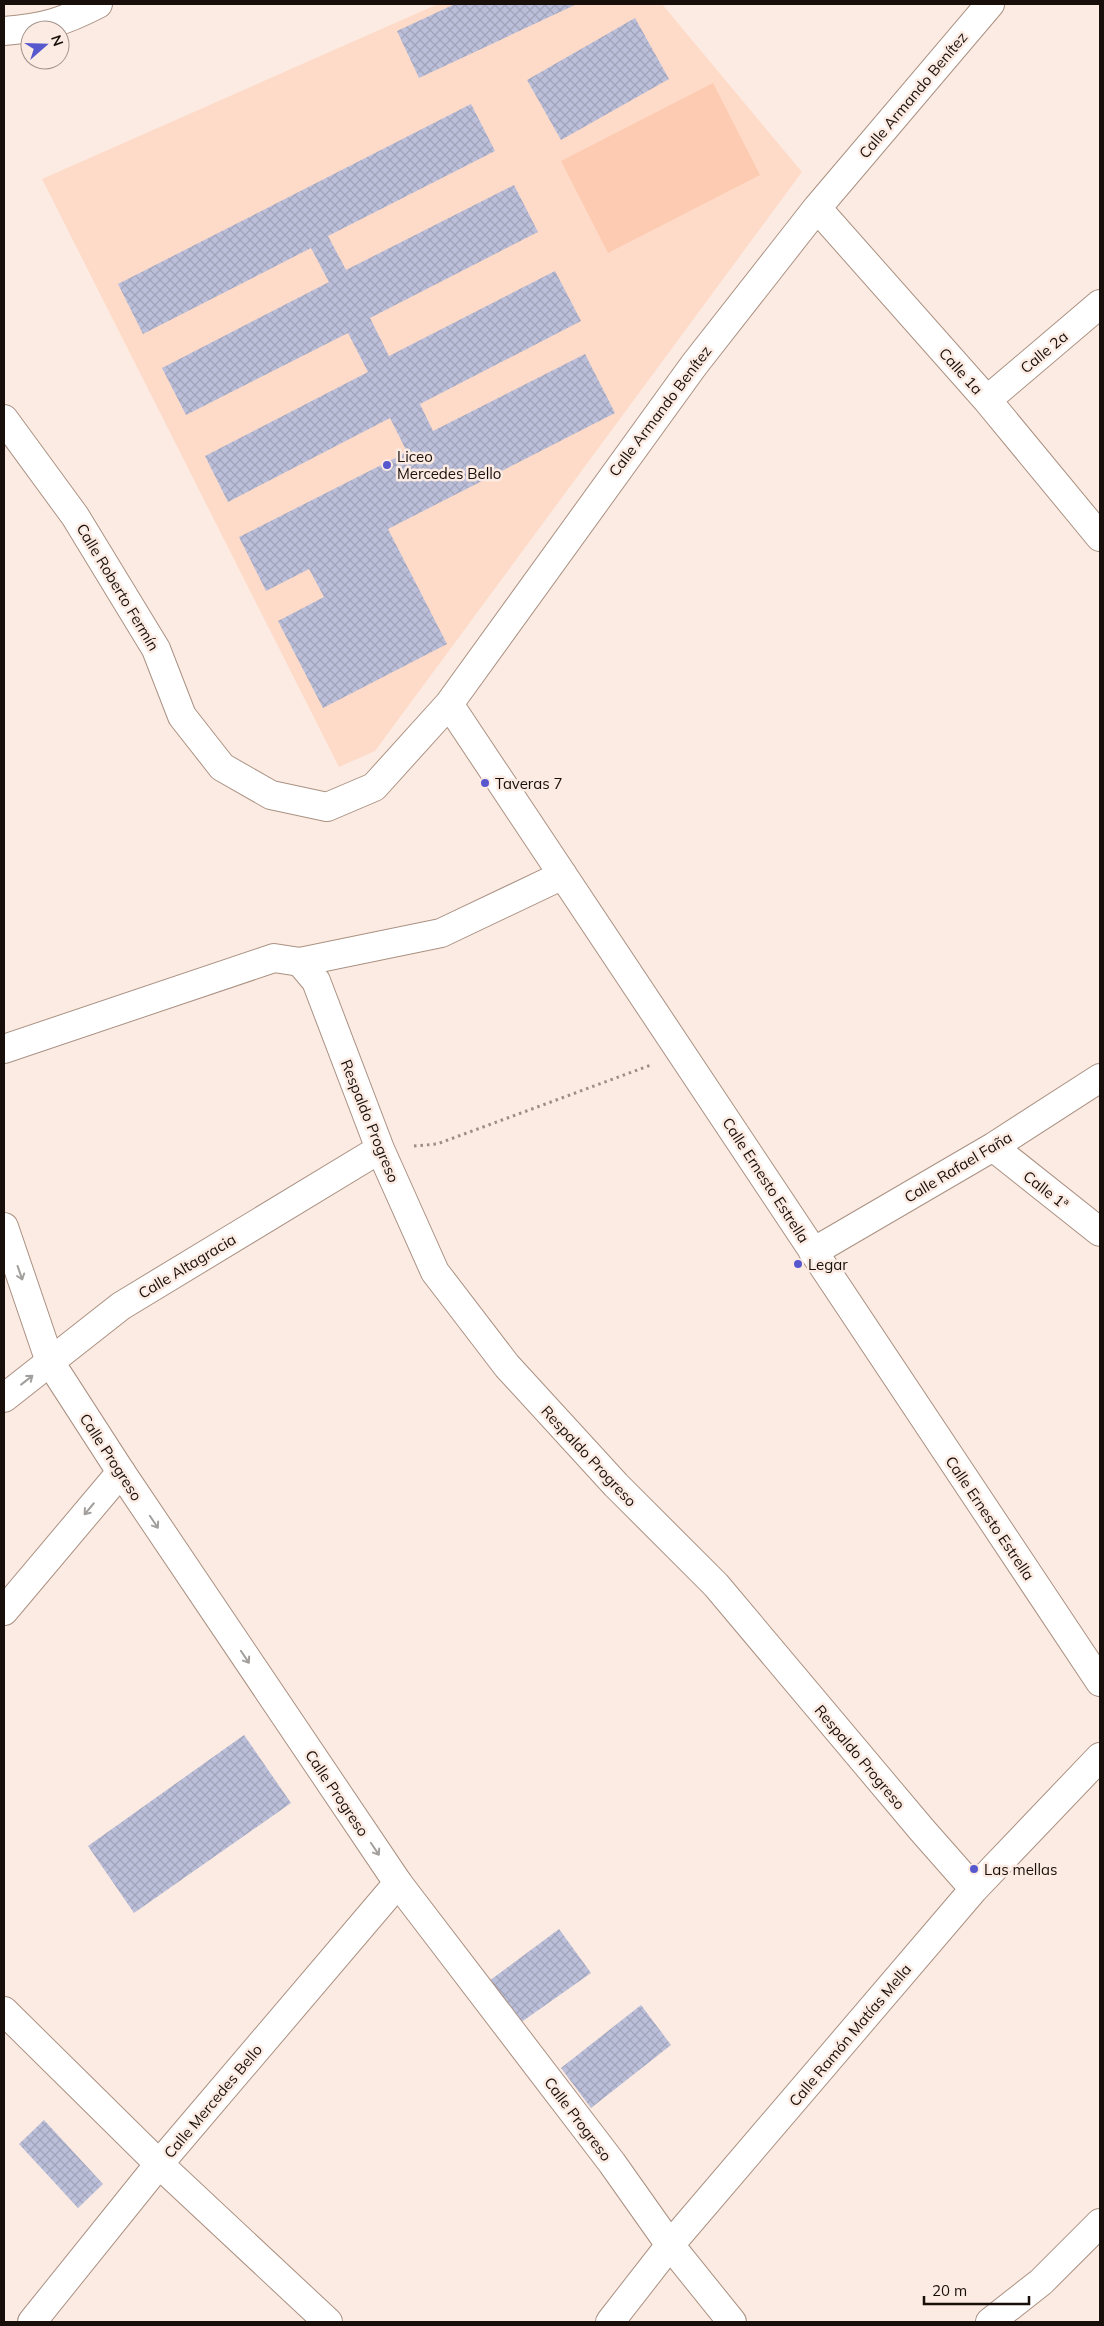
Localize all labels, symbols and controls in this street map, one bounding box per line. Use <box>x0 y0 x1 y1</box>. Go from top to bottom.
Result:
north arrow <box>20 20 70 70</box>
street label: Calle Armando Benítez <box>855 28 971 162</box>
text: N <box>47 33 67 49</box>
street label: Calle 2a <box>1016 327 1072 377</box>
street label: Calle Armando Benítez <box>605 342 716 480</box>
street label: Calle 1a <box>935 344 987 398</box>
place label: Liceo Mercedes Bello <box>397 447 501 483</box>
marker: Liceo Mercedes Bello <box>381 459 393 471</box>
street label: Calle Roberto Fermín <box>73 520 163 654</box>
place label: Taveras 7 <box>495 774 563 793</box>
marker: Taveras 7 <box>479 777 491 789</box>
street label: Respaldo Progreso <box>337 1057 403 1185</box>
street label: Calle Ernesto Estrella <box>718 1114 814 1246</box>
street label: Calle Rafael Faña <box>901 1127 1015 1207</box>
street label: Calle 1ª <box>1020 1166 1072 1214</box>
street label: Calle Altagracia <box>135 1229 239 1303</box>
place label: Legar <box>808 1255 848 1274</box>
marker: Legar <box>792 1258 804 1270</box>
one-way arrow <box>15 1265 25 1281</box>
one-way arrow <box>20 1375 33 1386</box>
street label: Respaldo Progreso <box>537 1402 641 1510</box>
street label: Calle Progreso <box>76 1410 146 1504</box>
street label: Calle Ernesto Estrella <box>941 1452 1039 1584</box>
one-way arrow <box>84 1503 95 1516</box>
one-way arrow <box>149 1515 159 1529</box>
one-way arrow <box>240 1649 250 1663</box>
street label: Respaldo Progreso <box>811 1701 909 1813</box>
street label: Calle Progreso <box>301 1746 373 1840</box>
one-way arrow <box>370 1842 380 1856</box>
place label: Las mellas <box>984 1860 1057 1879</box>
marker: Las mellas <box>968 1863 980 1875</box>
street label: Calle Ramón Matías Mella <box>785 1960 915 2110</box>
street label: Calle Mercedes Bello <box>160 2040 266 2162</box>
street label: Calle Progreso <box>540 2073 616 2165</box>
scale bar <box>924 2274 1029 2306</box>
text: 20 m <box>932 2281 967 2300</box>

